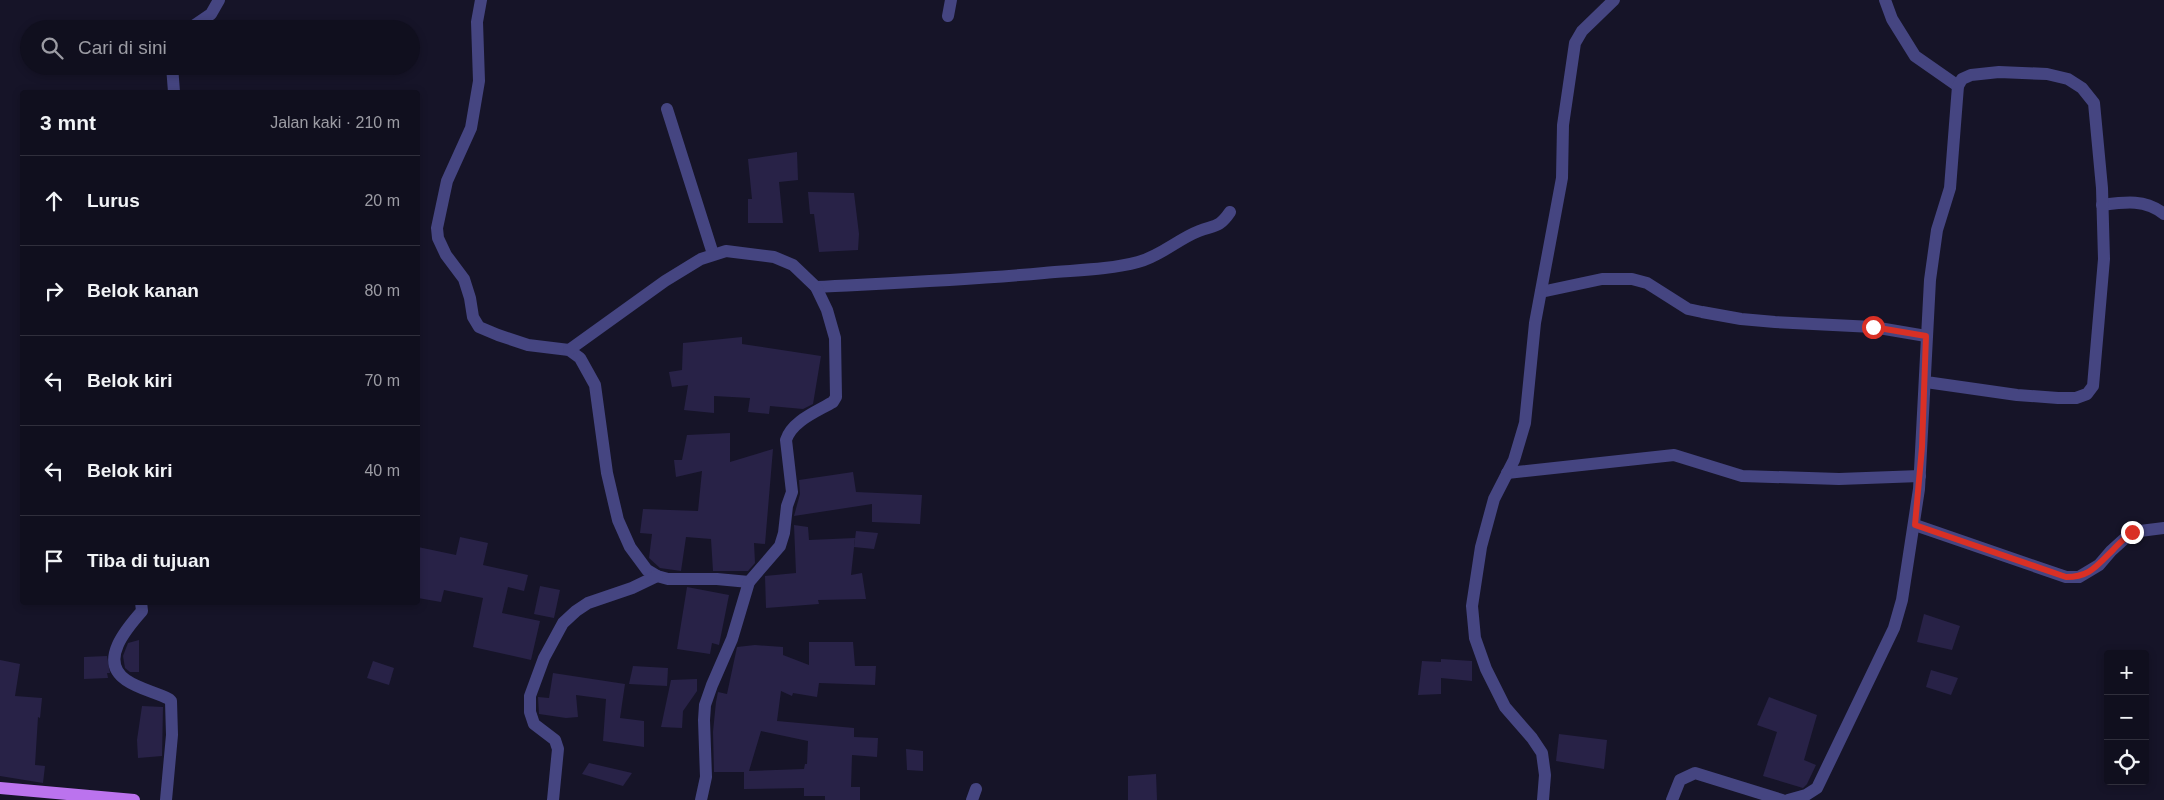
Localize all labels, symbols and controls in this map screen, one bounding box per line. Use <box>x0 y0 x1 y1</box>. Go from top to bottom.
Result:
search box <box>20 20 420 75</box>
icon: search <box>38 34 66 62</box>
text: Cari di sini <box>78 37 167 58</box>
text: 3 mnt <box>40 111 96 134</box>
text: Jalan kaki · 210 m <box>270 114 400 131</box>
icon: ahead <box>40 187 68 215</box>
text: Lurus <box>87 190 140 211</box>
text: 20 m <box>364 192 400 209</box>
icon: right <box>40 277 68 305</box>
text: Belok kanan <box>87 280 199 301</box>
text: 80 m <box>364 282 400 299</box>
route start <box>1862 316 1885 339</box>
icon: left <box>40 367 68 395</box>
text: Belok kiri <box>87 370 173 391</box>
text: 70 m <box>364 372 400 389</box>
icon: left <box>40 457 68 485</box>
text: Belok kiri <box>87 460 173 481</box>
text: 40 m <box>364 462 400 479</box>
route end <box>2121 521 2144 544</box>
icon: arrive <box>40 547 68 575</box>
text: Tiba di tujuan <box>87 550 210 571</box>
map controls <box>2104 650 2149 785</box>
button: + <box>2104 650 2149 695</box>
button: − <box>2104 695 2149 740</box>
button: locate <box>2104 740 2149 785</box>

